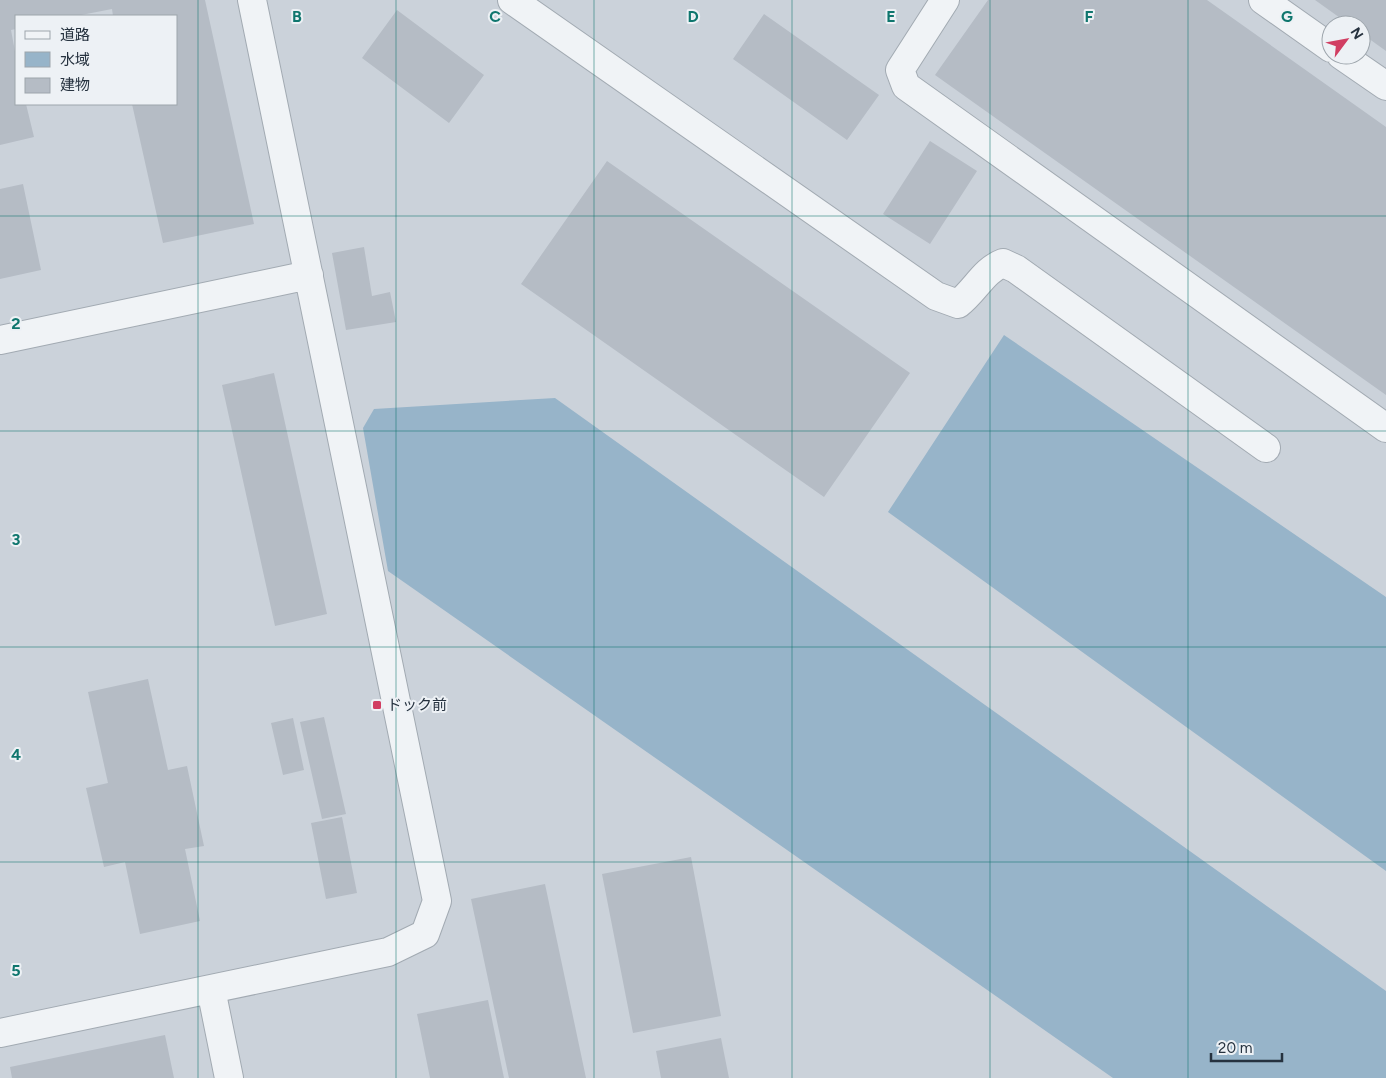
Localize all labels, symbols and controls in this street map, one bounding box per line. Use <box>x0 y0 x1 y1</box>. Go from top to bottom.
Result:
text: B <box>292 7 302 26</box>
text: C <box>489 7 501 26</box>
text: D <box>687 7 699 26</box>
text: E <box>886 7 896 26</box>
text: F <box>1085 7 1094 26</box>
text: G <box>1281 7 1293 26</box>
legend <box>15 15 178 105</box>
north arrow <box>1321 15 1371 65</box>
text: N <box>1347 24 1367 42</box>
text: 道路 <box>60 26 90 44</box>
text: 水域 <box>60 51 90 69</box>
text: 建物 <box>60 76 90 94</box>
text: 2 <box>11 314 21 333</box>
text: 3 <box>12 530 21 549</box>
place label: ドック前 <box>387 696 447 714</box>
marker: ドック前 <box>371 699 383 711</box>
text: 4 <box>11 745 21 764</box>
text: 5 <box>11 961 21 980</box>
scale bar <box>1211 1030 1282 1062</box>
text: 20 m <box>1218 1039 1252 1057</box>

